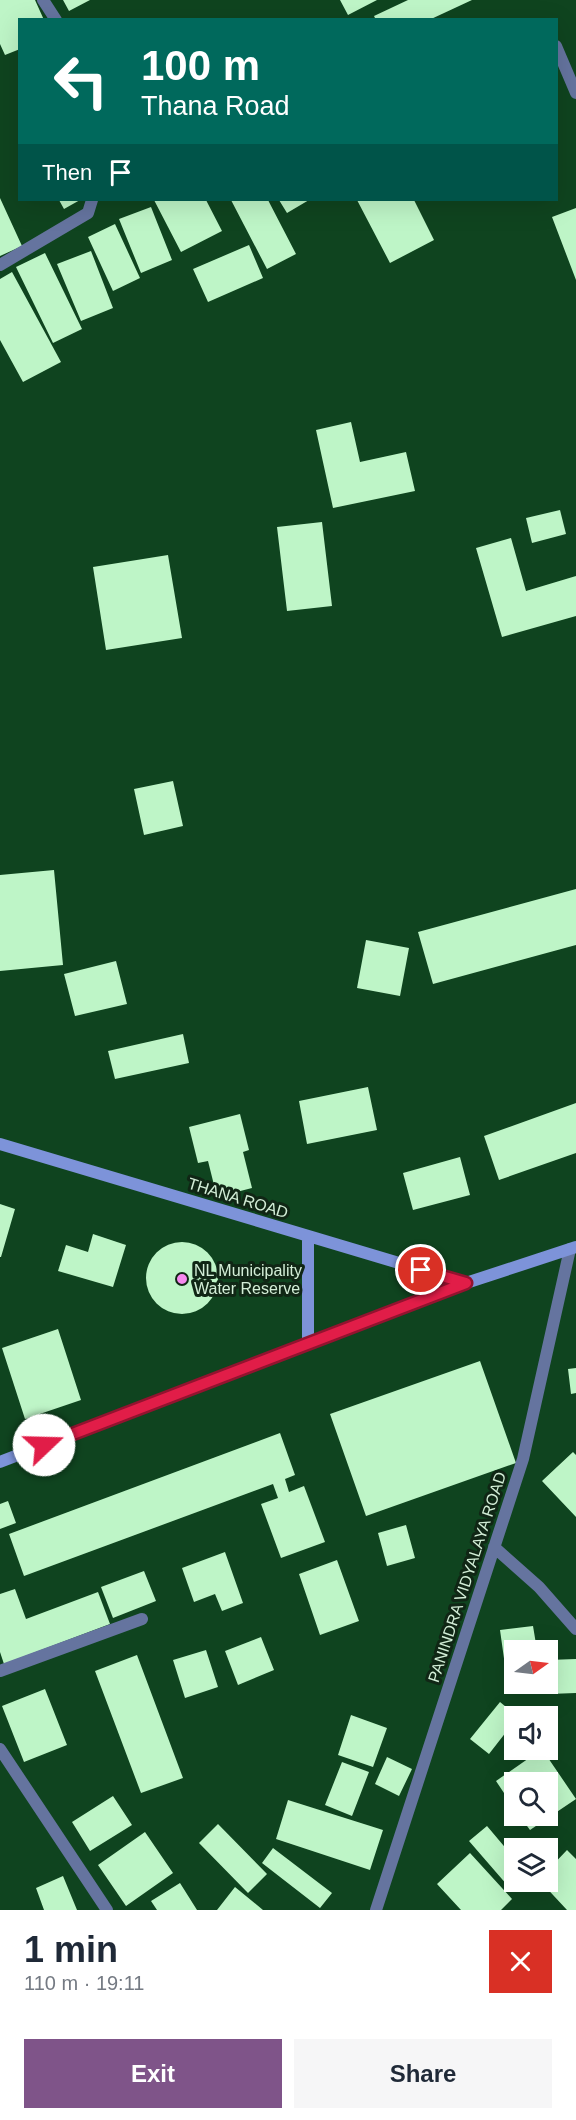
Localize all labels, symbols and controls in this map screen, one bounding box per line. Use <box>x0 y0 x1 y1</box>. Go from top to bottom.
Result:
icon: left <box>42 42 120 120</box>
text: 100 m <box>141 42 260 89</box>
text: Thana Road <box>141 91 290 121</box>
icon: arrive <box>104 156 137 189</box>
text: Then <box>42 160 92 185</box>
street label: THANA ROAD <box>186 1175 290 1221</box>
pin <box>395 1244 446 1295</box>
icon: arrive <box>404 1253 437 1286</box>
place label: NL Municipality Water Reserve <box>194 1262 302 1297</box>
marker: NL Municipality Water Reserve <box>175 1272 189 1286</box>
position arrow <box>12 1413 76 1477</box>
street label: PANINDRA VIDYALAYA ROAD <box>425 1470 509 1684</box>
north arrow <box>504 1640 558 1694</box>
map controls <box>504 1640 558 1892</box>
button: sound <box>504 1706 558 1760</box>
button: search <box>504 1772 558 1826</box>
button: layers <box>504 1838 558 1892</box>
text: 1 min <box>24 1929 118 1970</box>
button: close <box>489 1930 552 1993</box>
text: 110 m · 19:11 <box>24 1972 144 1994</box>
button: Exit <box>24 2039 282 2108</box>
button: Share <box>294 2039 552 2108</box>

